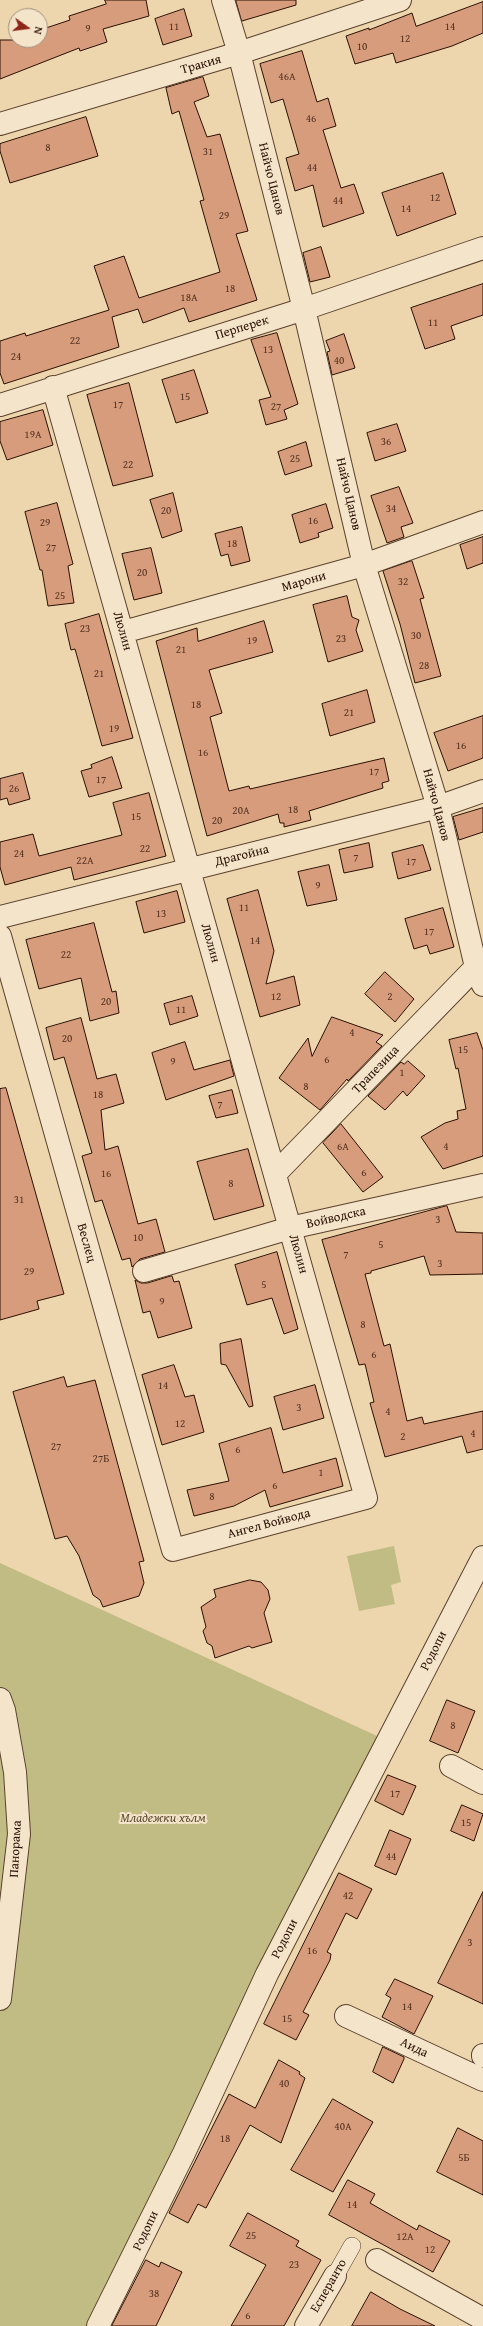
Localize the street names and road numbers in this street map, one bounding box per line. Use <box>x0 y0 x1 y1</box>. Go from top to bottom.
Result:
street label: Тракия <box>179 52 223 78</box>
street label: Найчо Цанов <box>254 141 288 217</box>
street label: Перперек <box>213 313 271 343</box>
street label: Найчо Цанов <box>332 456 364 532</box>
street label: Марони <box>280 568 328 596</box>
street label: Люлин <box>109 610 135 652</box>
street label: Найчо Цанов <box>419 767 453 843</box>
street label: Драгойна <box>213 842 271 870</box>
street label: Люлин <box>197 922 223 964</box>
street label: Трапезица <box>349 1043 403 1097</box>
street label: Войводска <box>305 1204 367 1232</box>
street label: Веслец <box>73 1222 99 1264</box>
street label: Люлин <box>285 1233 311 1275</box>
street label: Ангел Войвода <box>226 1505 312 1543</box>
street label: Родопи <box>417 1629 451 1673</box>
street label: Панорама <box>7 1820 25 1878</box>
street label: Родопи <box>268 1917 302 1961</box>
street label: Аида <box>398 2035 430 2061</box>
street label: Родопи <box>130 2209 162 2253</box>
street label: Есперанто <box>307 2256 351 2316</box>

